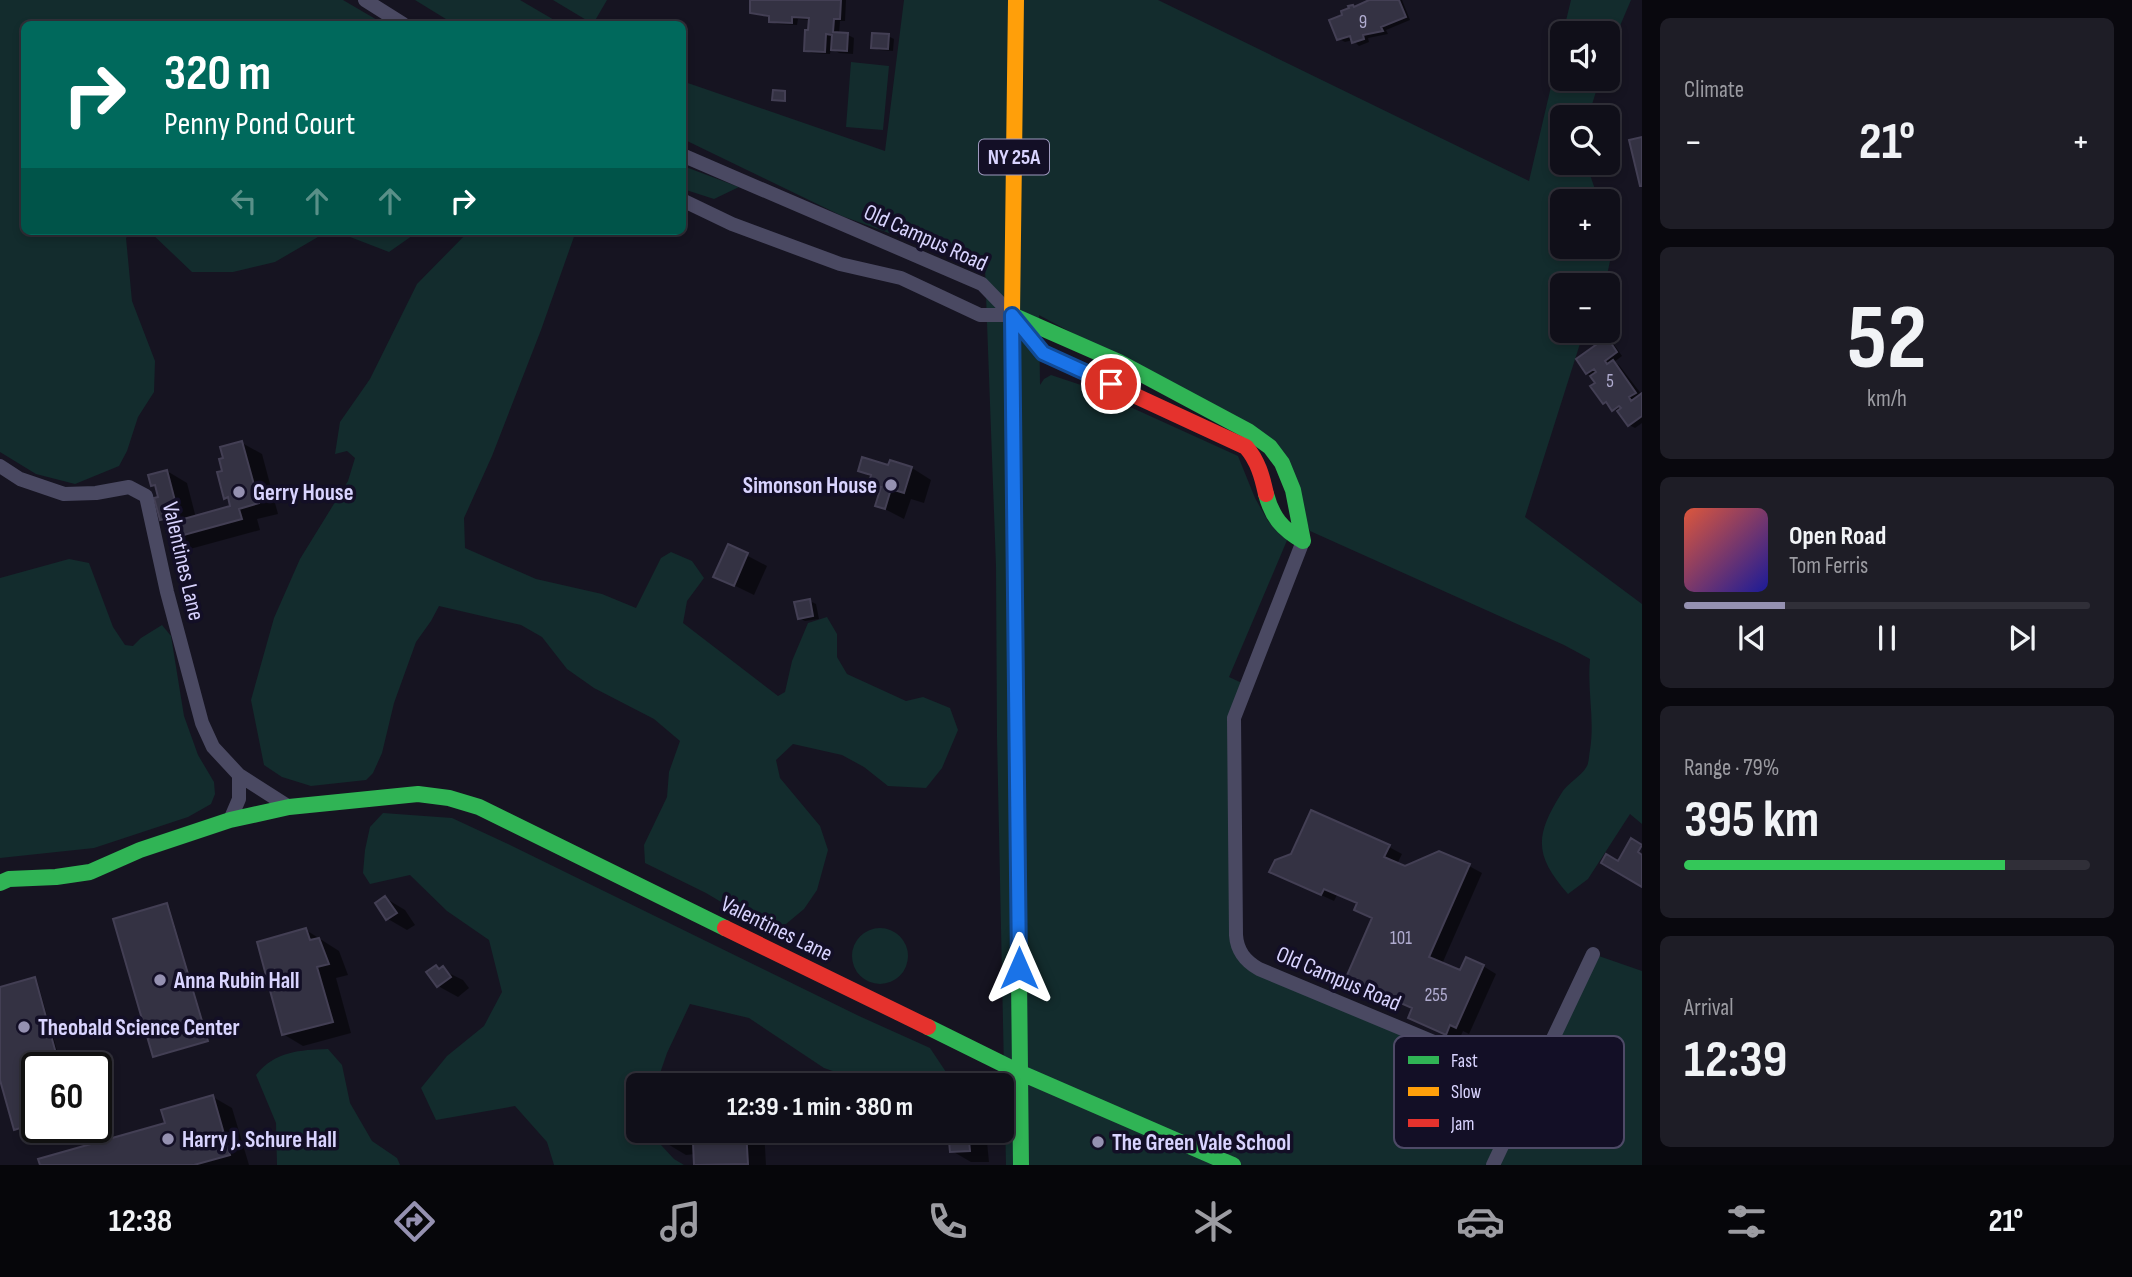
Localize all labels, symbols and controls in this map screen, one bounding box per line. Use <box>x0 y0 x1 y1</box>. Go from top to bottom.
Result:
house number: 9 <box>1359 11 1367 34</box>
map controls <box>1550 21 1620 343</box>
button: sound <box>1550 21 1620 91</box>
text: 320 m <box>164 45 271 104</box>
icon: right <box>49 49 140 140</box>
text: Climate <box>1684 76 1744 104</box>
text: Penny Pond Court <box>164 105 355 144</box>
button: search <box>1550 105 1620 175</box>
text: 21° <box>1859 111 1915 174</box>
text: − <box>1684 120 1703 165</box>
text: + <box>2071 120 2090 165</box>
road number: NY 25A <box>979 140 1049 174</box>
icon: left <box>225 182 263 220</box>
icon: ahead <box>298 182 336 220</box>
icon: ahead <box>371 182 409 220</box>
icon: right <box>444 182 482 220</box>
button: + <box>1550 189 1620 259</box>
street label: Old Campus Road <box>859 198 992 278</box>
button: − <box>1550 273 1620 343</box>
text: 52 <box>1847 285 1927 394</box>
pin <box>1081 354 1141 414</box>
icon: arrive <box>1092 365 1130 403</box>
house number: 5 <box>1606 370 1614 393</box>
text: km/h <box>1867 385 1907 413</box>
place label: Simonson House <box>743 472 877 500</box>
marker: Simonson House <box>883 477 899 493</box>
place label: Gerry House <box>253 479 354 507</box>
marker: Gerry House <box>231 484 247 500</box>
street label: Valentines Lane <box>156 499 210 623</box>
text: Open Road <box>1789 521 1886 552</box>
text: Tom Ferris <box>1789 552 1868 580</box>
icon: previous <box>1733 619 1771 657</box>
icon: pause <box>1868 619 1906 657</box>
icon: next <box>2003 619 2041 657</box>
text: Range · 79% <box>1684 754 1779 782</box>
text: 395 km <box>1684 789 1819 852</box>
street label: Valentines Lane <box>716 890 837 968</box>
house number: 101 <box>1390 927 1412 950</box>
position arrow <box>982 931 1056 1005</box>
street label: Old Campus Road <box>1272 940 1405 1018</box>
place label: Anna Rubin Hall <box>173 967 299 995</box>
marker: Anna Rubin Hall <box>152 972 168 988</box>
house number: 255 <box>1424 984 1448 1007</box>
text: Arrival <box>1684 994 1733 1022</box>
place label: Theobald Science Center <box>38 1014 240 1042</box>
marker: Theobald Science Center <box>16 1019 32 1035</box>
text: 12:39 <box>1684 1029 1787 1092</box>
legend <box>1394 1036 1624 1148</box>
text: Fast <box>1451 1050 1478 1073</box>
speed limit sign: 60 <box>21 1052 112 1143</box>
text: Slow <box>1451 1081 1481 1104</box>
text: 12:39 · 1 min · 380 m <box>727 1092 913 1123</box>
text: Jam <box>1450 1113 1474 1136</box>
place label: Harry J. Schure Hall <box>182 1126 337 1154</box>
place label: The Green Vale School <box>1112 1129 1291 1157</box>
marker: Harry J. Schure Hall <box>160 1131 176 1147</box>
marker: The Green Vale School <box>1090 1134 1106 1150</box>
icon: directions <box>390 1197 439 1246</box>
icon: music <box>656 1197 705 1246</box>
icon: phone <box>923 1197 972 1246</box>
icon: climate <box>1189 1197 1238 1246</box>
icon: car <box>1456 1197 1505 1246</box>
icon: filters <box>1722 1197 1771 1246</box>
text: 12:38 <box>109 1202 172 1241</box>
text: 21° <box>1988 1202 2023 1241</box>

